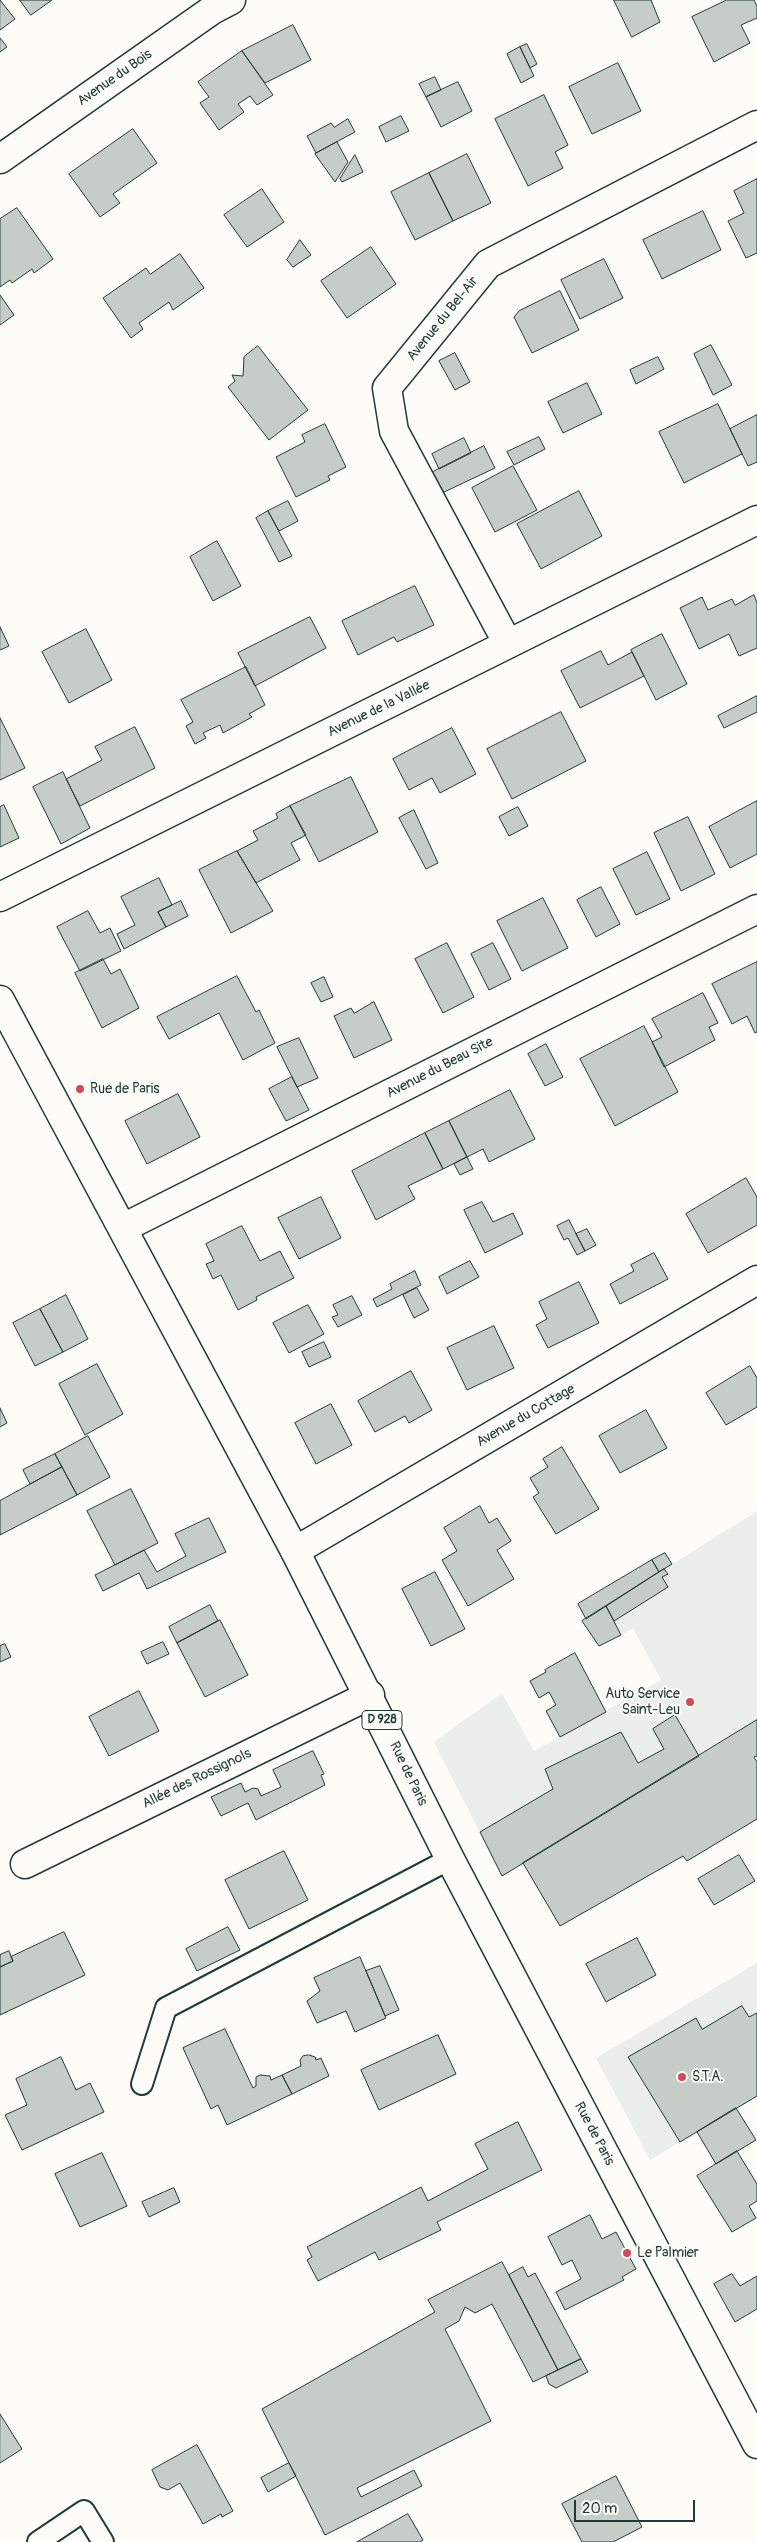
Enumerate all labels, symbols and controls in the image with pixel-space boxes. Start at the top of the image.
street label: Avenue du Bois [74,46,156,110]
street label: Avenue du Bel-Air [404,273,482,365]
street label: Avenue de la Vallée [325,677,433,741]
street label: Avenue du Beau Site [384,1034,496,1102]
place label: Rue de Paris [90,1081,159,1097]
marker: Rue de Paris [74,1083,86,1095]
street label: Avenue du Cottage [474,1381,578,1451]
place label: Auto Service Saint-Leu [605,1686,680,1718]
marker: Auto Service Saint-Leu [684,1696,696,1708]
road number: D 928 [362,1710,402,1730]
street label: Rue de Paris [385,1739,431,1809]
street label: Allée des Rossignols [140,1745,254,1813]
place label: S.T.A. [692,2069,723,2085]
marker: S.T.A. [676,2071,688,2083]
street label: Rue de Paris [570,2099,618,2169]
place label: Le Palmier [637,2245,699,2261]
marker: Le Palmier [621,2247,633,2259]
scale bar [577,2490,698,2522]
text: 20 m [582,2499,617,2518]

